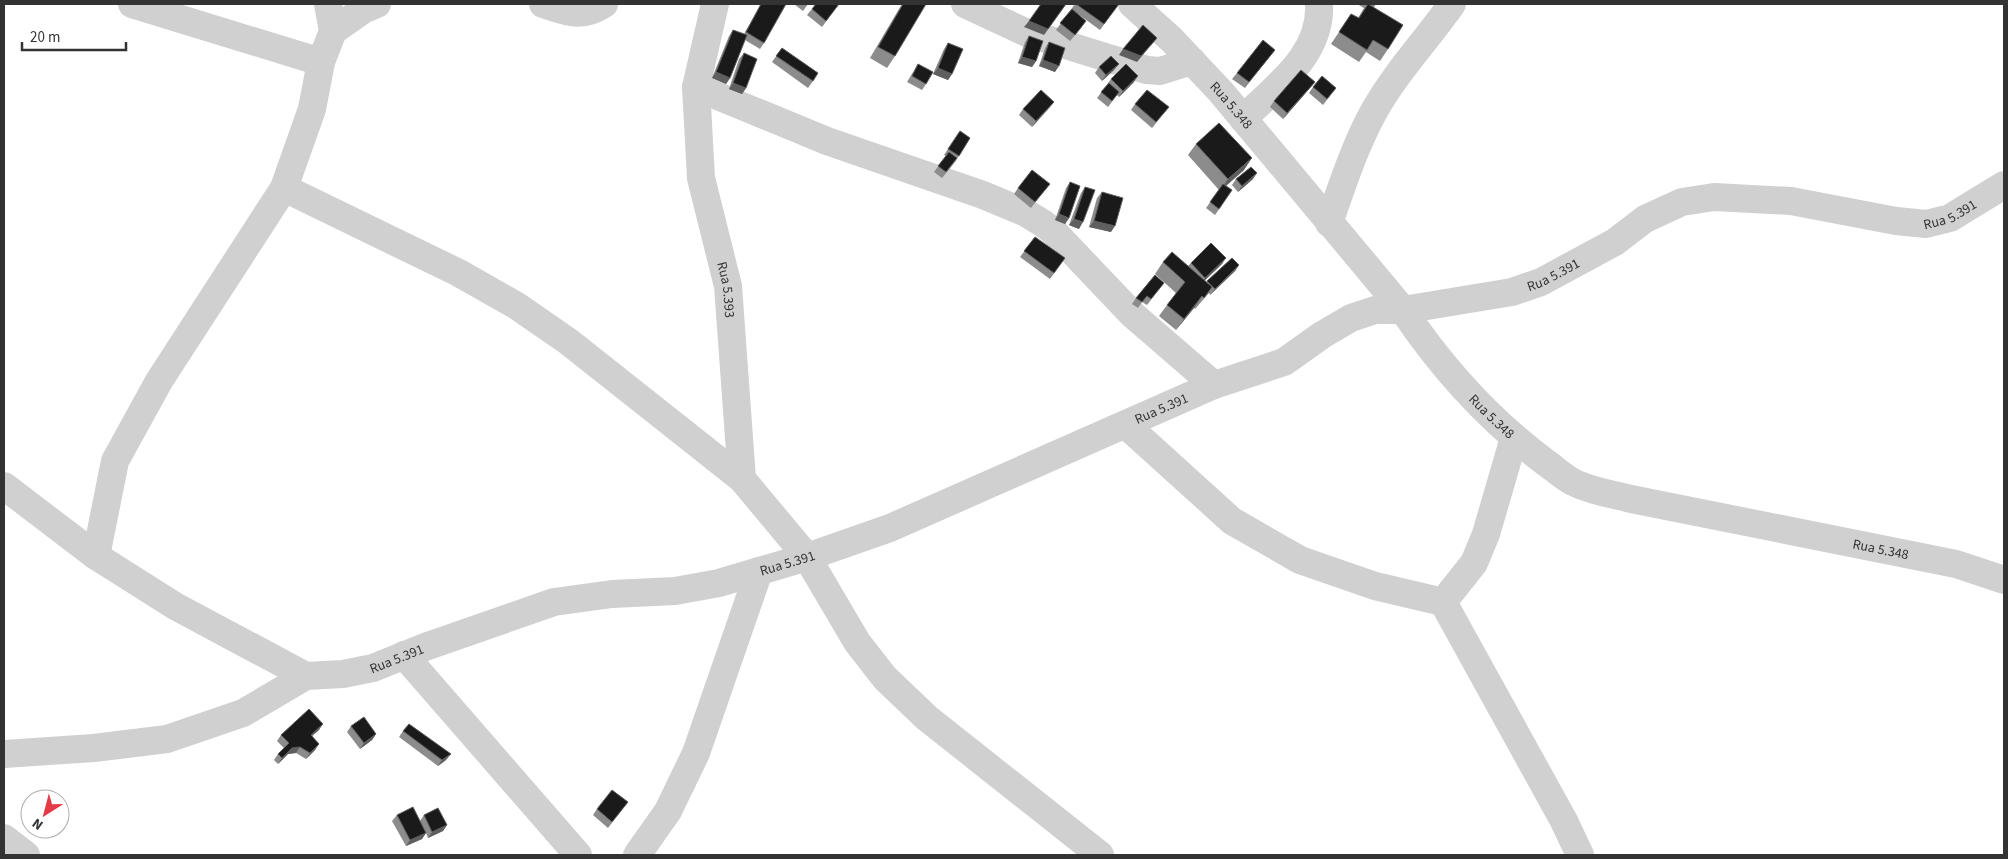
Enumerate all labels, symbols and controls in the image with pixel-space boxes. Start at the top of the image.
scale bar [22,20,126,52]
text: 20 m [30,27,60,48]
street label: Rua 5.348 [1205,77,1257,134]
street label: Rua 5.391 [1921,195,1981,235]
street label: Rua 5.391 [1524,254,1584,297]
street label: Rua 5.393 [711,260,739,319]
street label: Rua 5.391 [1132,389,1192,430]
street label: Rua 5.348 [1464,390,1519,444]
street label: Rua 5.348 [1851,535,1910,565]
street label: Rua 5.391 [757,546,818,581]
street label: Rua 5.391 [367,640,427,679]
north arrow [20,789,70,839]
text: N [28,813,48,835]

